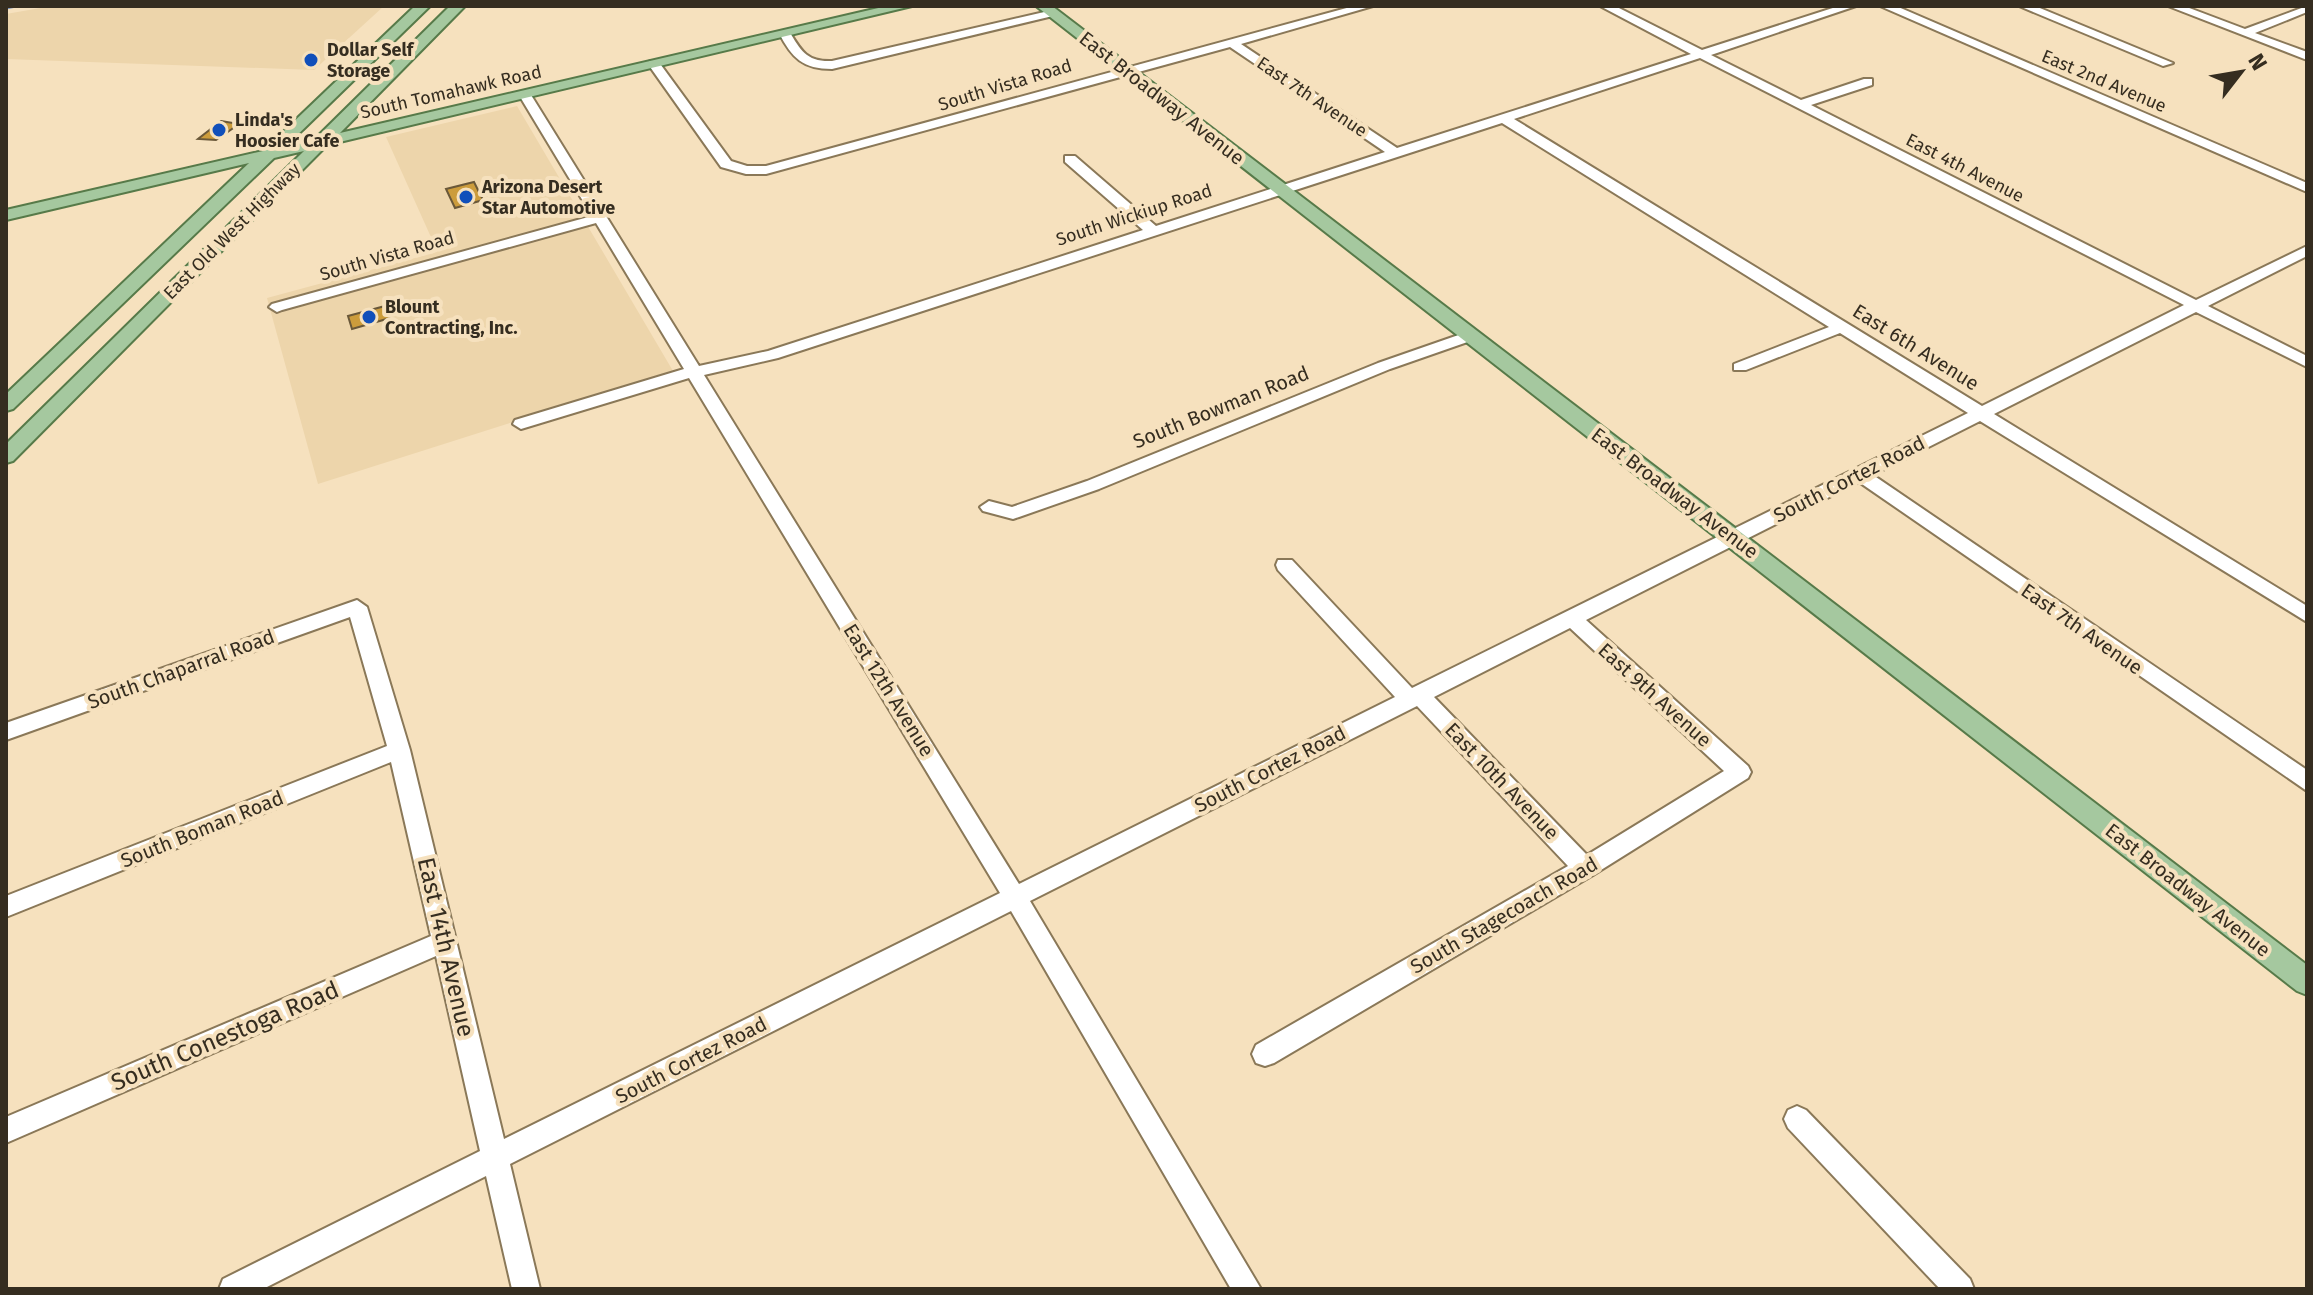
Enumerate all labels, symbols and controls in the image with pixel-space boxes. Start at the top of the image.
street label: East Broadway Avenue [1075,26,1249,170]
north arrow [2201,32,2281,112]
place label: Dollar Self Storage [327,39,415,82]
street label: East 2nd Avenue [2038,45,2170,117]
text: N [2242,49,2273,75]
marker: Dollar Self Storage [302,51,320,69]
street label: East 7th Avenue [1253,52,1371,142]
street label: South Vista Road [936,54,1074,116]
street label: South Tomahawk Road [358,60,544,124]
place label: Linda's Hoosier Cafe [235,109,339,152]
marker: Linda's Hoosier Cafe [210,121,228,139]
street label: East 4th Avenue [1902,129,2028,207]
street label: East Old West Highway [159,158,305,304]
place label: Arizona Desert Star Automotive [481,176,615,219]
street label: South Wickiup Road [1053,179,1215,251]
marker: Arizona Desert Star Automotive [457,188,475,206]
street label: South Vista Road [317,226,457,286]
place label: Blount Contracting, Inc. [385,296,518,339]
street label: East 6th Avenue [1848,299,1984,395]
marker: Blount Contracting, Inc. [360,308,378,326]
street label: South Bowman Road [1129,361,1313,453]
street label: East Broadway Avenue [1587,422,1763,564]
street label: South Cortez Road [1769,431,1929,527]
street label: East 7th Avenue [2017,578,2147,680]
street label: East 12th Avenue [838,619,940,761]
street label: South Chaparral Road [84,624,278,714]
street label: East 9th Avenue [1593,638,1717,752]
street label: East 10th Avenue [1440,717,1564,845]
street label: South Cortez Road [1190,721,1350,817]
street label: South Boman Road [117,785,287,873]
street label: East Broadway Avenue [2101,818,2275,962]
street label: South Stagecoach Road [1406,852,1602,978]
street label: East 14th Avenue [412,854,480,1040]
street label: South Conestoga Road [107,975,343,1097]
street label: South Cortez Road [611,1012,771,1108]

